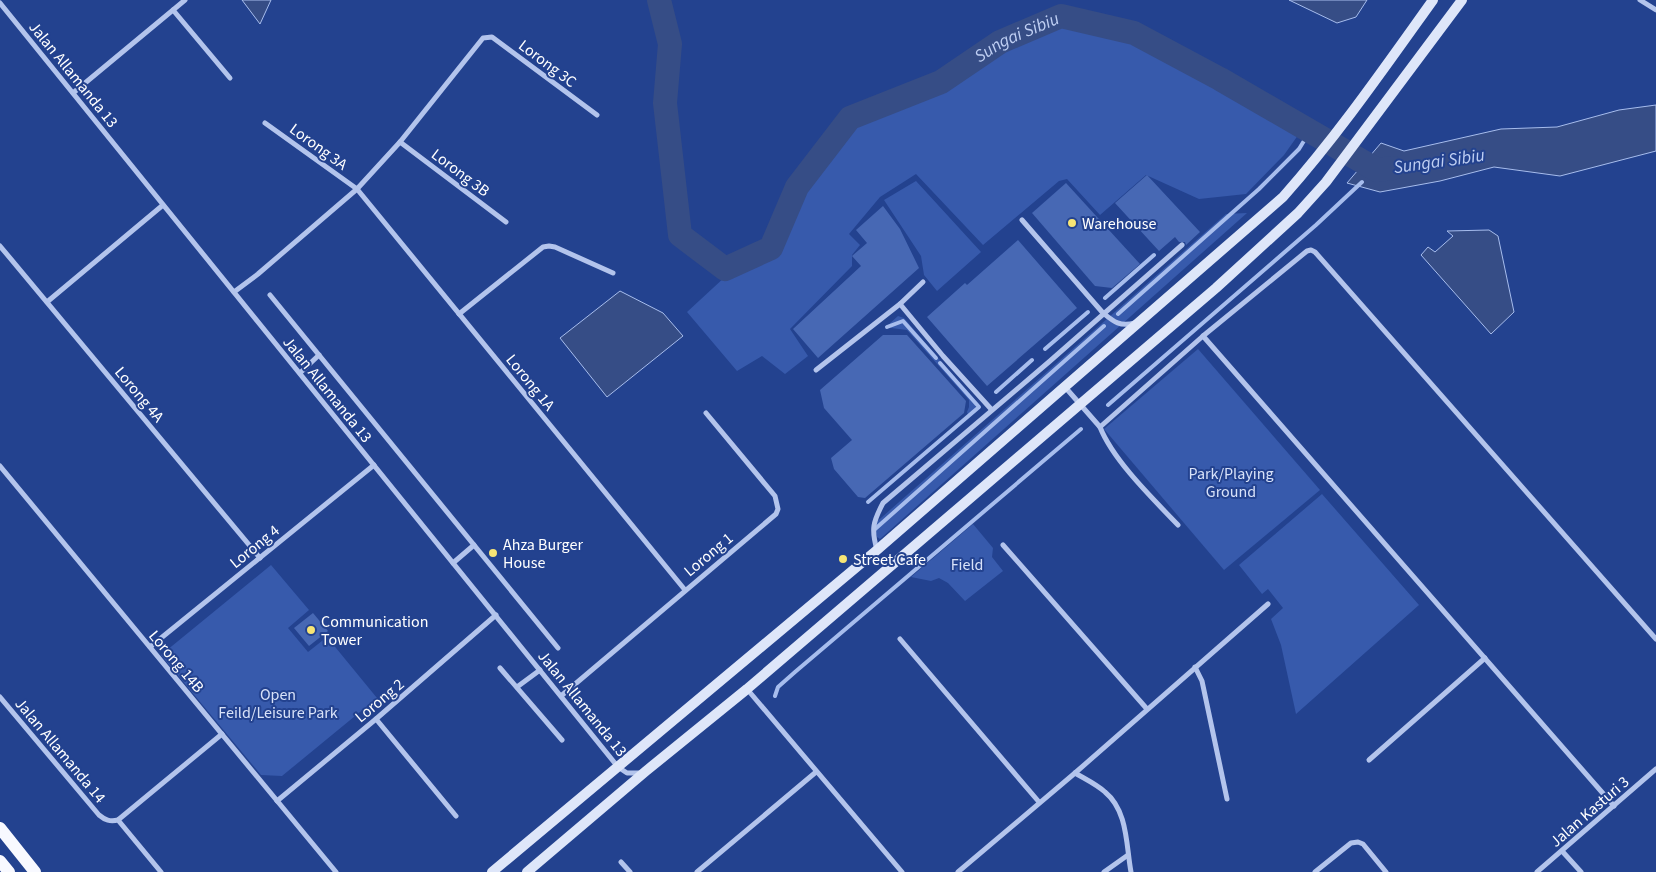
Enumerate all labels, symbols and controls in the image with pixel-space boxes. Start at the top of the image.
water label: Sungai Sibiu [969,6,1063,69]
street label: Jalan Allamanda 13 [23,17,123,132]
street label: Lorong 3C [514,35,581,93]
street label: Lorong 3A [285,118,352,176]
water label: Sungai Sibiu [1392,143,1486,180]
street label: Lorong 3B [427,144,494,202]
place label: Warehouse [1082,213,1156,235]
marker: Warehouse [1066,217,1078,229]
street label: Jalan Allamanda 13 [277,332,377,447]
street label: Lorong 1A [501,350,560,416]
street label: Lorong 4A [109,362,169,428]
park label: Park/Playing Ground [1189,463,1273,503]
street label: Lorong 4 [225,520,284,574]
street label: Lorong 1 [679,528,738,582]
place label: Ahza Burger House [503,534,583,574]
marker: Ahza Burger House [487,547,499,559]
place label: Street Cafe [853,549,926,571]
marker: Street Cafe [837,553,849,565]
park label: Field [951,554,983,576]
place label: Communication Tower [321,611,428,651]
marker: Communication Tower [305,624,317,636]
street label: Lorong 14B [143,626,209,698]
street label: Jalan Allamanda 13 [532,646,632,761]
street label: Lorong 2 [350,674,409,728]
park label: Open Feild/Leisure Park [218,684,338,724]
street label: Jalan Allamanda 14 [10,693,111,808]
street label: Jalan Kasturi 3 [1545,771,1634,852]

